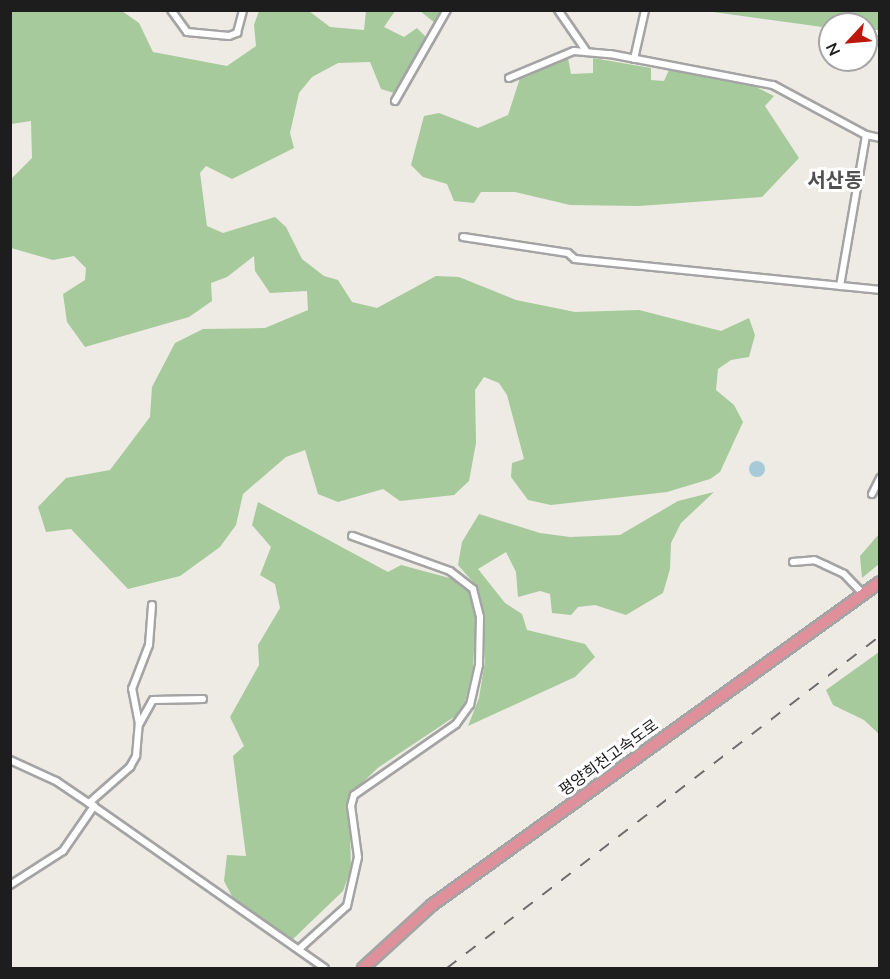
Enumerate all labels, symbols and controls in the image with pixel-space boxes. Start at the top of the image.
north arrow [818,12,878,72]
text: N [821,39,846,59]
district label: 서산동 [807,168,863,192]
street label: 평양희천고속도로 [556,716,662,800]

